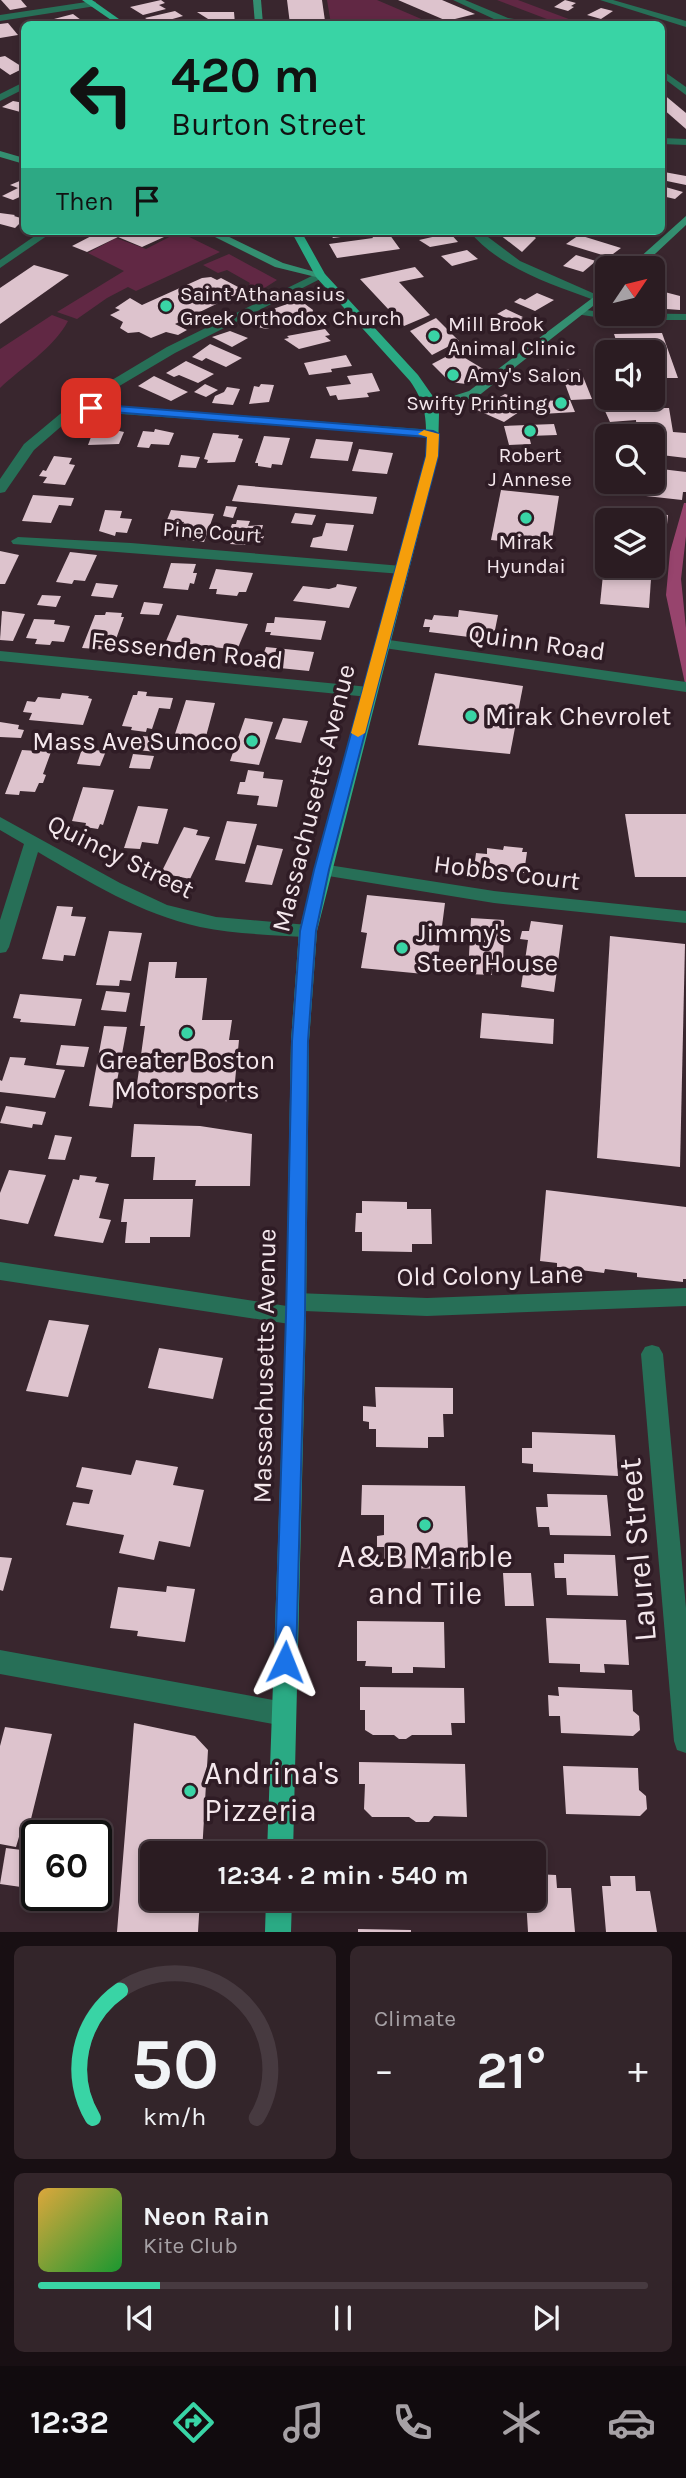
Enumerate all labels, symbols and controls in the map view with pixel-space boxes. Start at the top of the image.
text: 420 m [171,47,320,104]
icon: left [56,49,147,140]
text: Burton Street [171,106,366,143]
icon: arrive [128,182,166,220]
text: Then [56,186,114,217]
north arrow [595,256,665,326]
map controls [595,256,665,578]
place label: Saint Athanasius Greek Orthodox Church [180,282,402,330]
marker: Saint Athanasius Greek Orthodox Church [158,298,174,314]
place label: Mill Brook Animal Clinic [448,312,576,360]
marker: Mill Brook Animal Clinic [426,328,442,344]
button: sound [595,340,665,410]
place label: Amy's Salon [467,363,582,387]
marker: Amy's Salon [445,367,461,383]
pin [61,378,121,438]
icon: arrive [72,389,110,427]
place label: Swifty Printing [406,391,547,415]
marker: Swifty Printing [553,395,569,411]
marker: Robert J Annese [522,423,538,439]
button: search [595,424,665,494]
place label: Robert J Annese [488,443,572,491]
button: layers [595,508,665,578]
marker: Mirak Hyundai [518,510,534,526]
street label: Pine Court [162,517,262,547]
place label: Mirak Hyundai [486,530,566,578]
street label: Quinn Road [467,618,607,667]
street label: Fessenden Road [89,625,285,676]
street label: Massachusetts Avenue [265,661,362,935]
place label: Mirak Chevrolet [485,701,672,732]
marker: Mirak Chevrolet [463,708,479,724]
place label: Mass Ave Sunoco [32,726,238,757]
marker: Mass Ave Sunoco [244,733,260,749]
street label: Quincy Street [42,808,199,905]
street label: Hobbs Court [432,848,582,897]
place label: Jimmy's Steer House [416,918,558,979]
marker: Jimmy's Steer House [394,940,410,956]
marker: Greater Boston Motorsports [179,1025,195,1041]
place label: Greater Boston Motorsports [99,1045,275,1106]
street label: Massachusetts Avenue [247,1228,282,1504]
street label: Old Colony Lane [396,1258,584,1293]
street label: Laurel Street [611,1457,664,1643]
marker: A&B Marble and Tile [417,1517,433,1533]
place label: A&B Marble and Tile [337,1538,513,1612]
position arrow [248,1625,322,1699]
place label: Andrina's Pizzeria [204,1755,340,1829]
marker: Andrina's Pizzeria [182,1783,198,1799]
speed limit sign: 60 [21,1820,112,1911]
text: 12:34 · 2 min · 540 m [217,1860,469,1891]
text: Climate [374,2005,456,2032]
text: 50 [131,2022,219,2107]
text: 21° [476,2040,546,2101]
text: − [374,2048,394,2093]
text: + [628,2048,648,2093]
text: km/h [143,2102,207,2131]
text: Neon Rain [143,2201,270,2232]
text: Kite Club [143,2232,238,2259]
icon: previous [121,2299,159,2337]
icon: pause [324,2299,362,2337]
icon: next [527,2299,565,2337]
icon: directions [169,2398,218,2447]
icon: music [279,2398,328,2447]
icon: phone [388,2398,437,2447]
icon: climate [497,2398,546,2447]
icon: car [607,2398,656,2447]
text: 12:32 [30,2404,109,2441]

